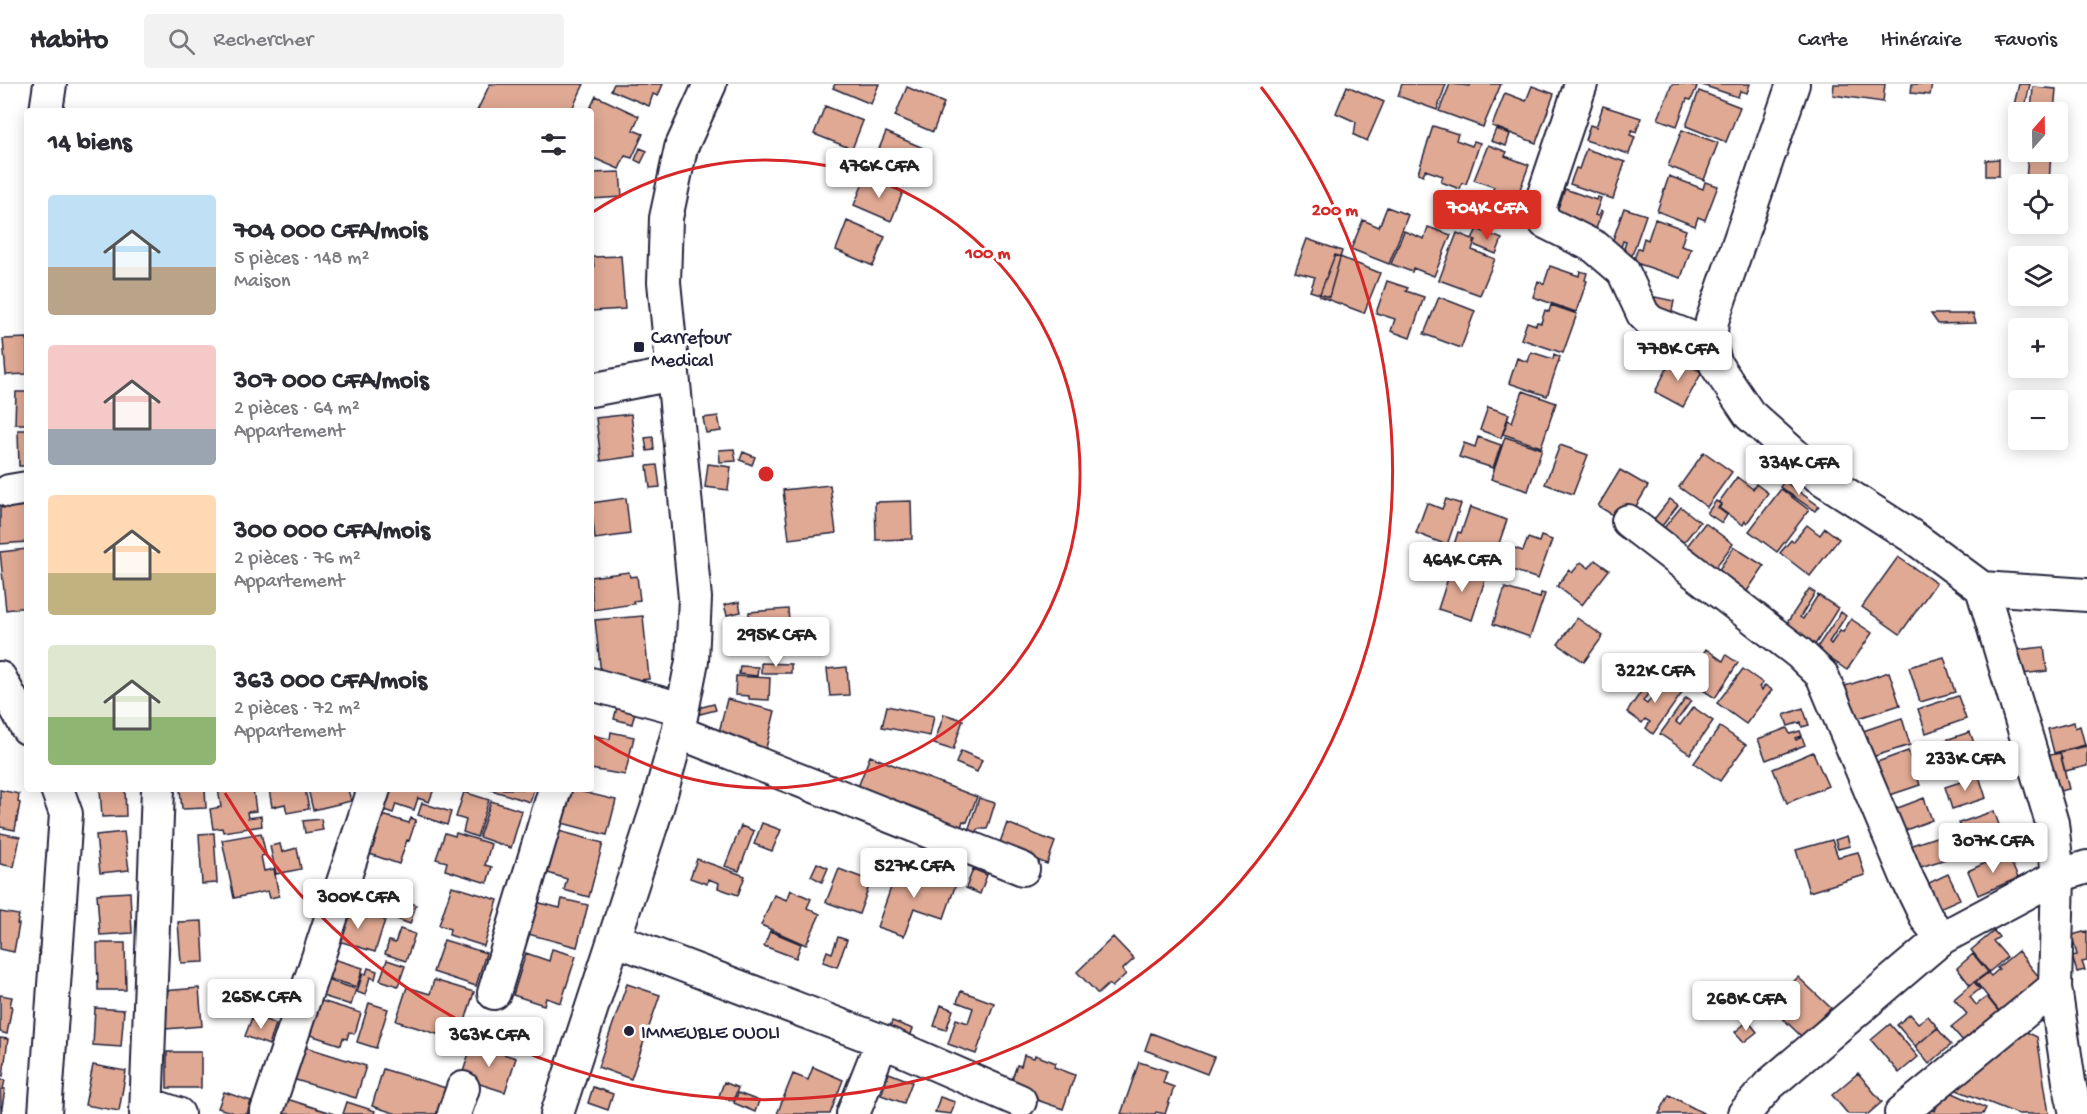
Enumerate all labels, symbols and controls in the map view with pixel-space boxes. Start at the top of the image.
search box [144,14,564,68]
text: Habito [30,25,108,58]
icon: search [165,25,198,58]
text: Rechercher [213,28,313,54]
text: Carte [1798,29,1848,54]
text: Itinéraire [1881,29,1962,54]
text: Favoris [1995,29,2057,54]
north arrow [2008,102,2068,162]
map controls [2008,102,2068,450]
icon: filters [537,128,570,161]
text: 14 biens [48,129,132,160]
pin: 476K CFA [817,148,941,199]
text: 476K CFA [840,156,918,179]
button: locate [2008,174,2068,234]
pin: 704K CFA [1425,190,1549,241]
text: 704K CFA [1447,198,1527,221]
text: 200 m [1312,201,1358,222]
text: 704 000 CFA/mois [234,217,427,248]
icon: home [96,219,168,291]
text: 100 m [965,244,1011,265]
button: layers [2008,246,2068,306]
text: 5 pièces · 148 m² [234,248,369,271]
text: Maison [234,271,291,294]
button: + [2008,318,2068,378]
place label: Carrefour Medical [651,328,732,374]
pin: 778K CFA [1616,331,1740,382]
text: 778K CFA [1638,339,1718,362]
marker: Carrefour Medical [632,340,646,354]
text: 307 000 CFA/mois [234,367,429,398]
icon: home [96,369,168,441]
button: − [2008,390,2068,450]
text: 2 pièces · 64 m² [234,398,360,421]
text: Appartement [234,421,344,444]
pin: 334K CFA [1737,445,1861,496]
text: 334K CFA [1760,453,1838,476]
centre of rings [756,464,776,484]
text: 300 000 CFA/mois [234,517,430,548]
icon: home [96,519,168,591]
pin: 464K CFA [1400,542,1524,593]
text: 2 pièces · 76 m² [234,548,361,571]
text: 464K CFA [1423,550,1501,573]
text: Appartement [234,571,344,594]
pin: 295K CFA [714,617,838,668]
text: 295K CFA [737,625,815,648]
pin: 322K CFA [1593,653,1717,704]
text: 322K CFA [1616,661,1694,684]
text: 363 000 CFA/mois [234,667,427,698]
icon: home [96,669,168,741]
text: 2 pièces · 72 m² [234,698,360,721]
text: Appartement [234,721,344,744]
pin: 233K CFA [1903,741,2027,792]
text: 233K CFA [1925,749,2005,772]
pin: 307K CFA [1931,823,2055,874]
text: 307K CFA [1953,831,2033,854]
pin: 527K CFA [852,848,976,899]
text: 527K CFA [874,856,954,879]
pin: 300K CFA [296,879,420,930]
text: 300K CFA [317,887,399,910]
pin: 265K CFA [199,979,323,1030]
pin: 268K CFA [1684,981,1808,1032]
text: 265K CFA [221,987,301,1010]
text: 268K CFA [1706,989,1786,1012]
pin: 363K CFA [427,1017,551,1068]
place label: IMMEUBLE OUOLI [641,1023,780,1046]
marker: IMMEUBLE OUOLI [622,1024,636,1038]
text: 363K CFA [449,1025,529,1048]

